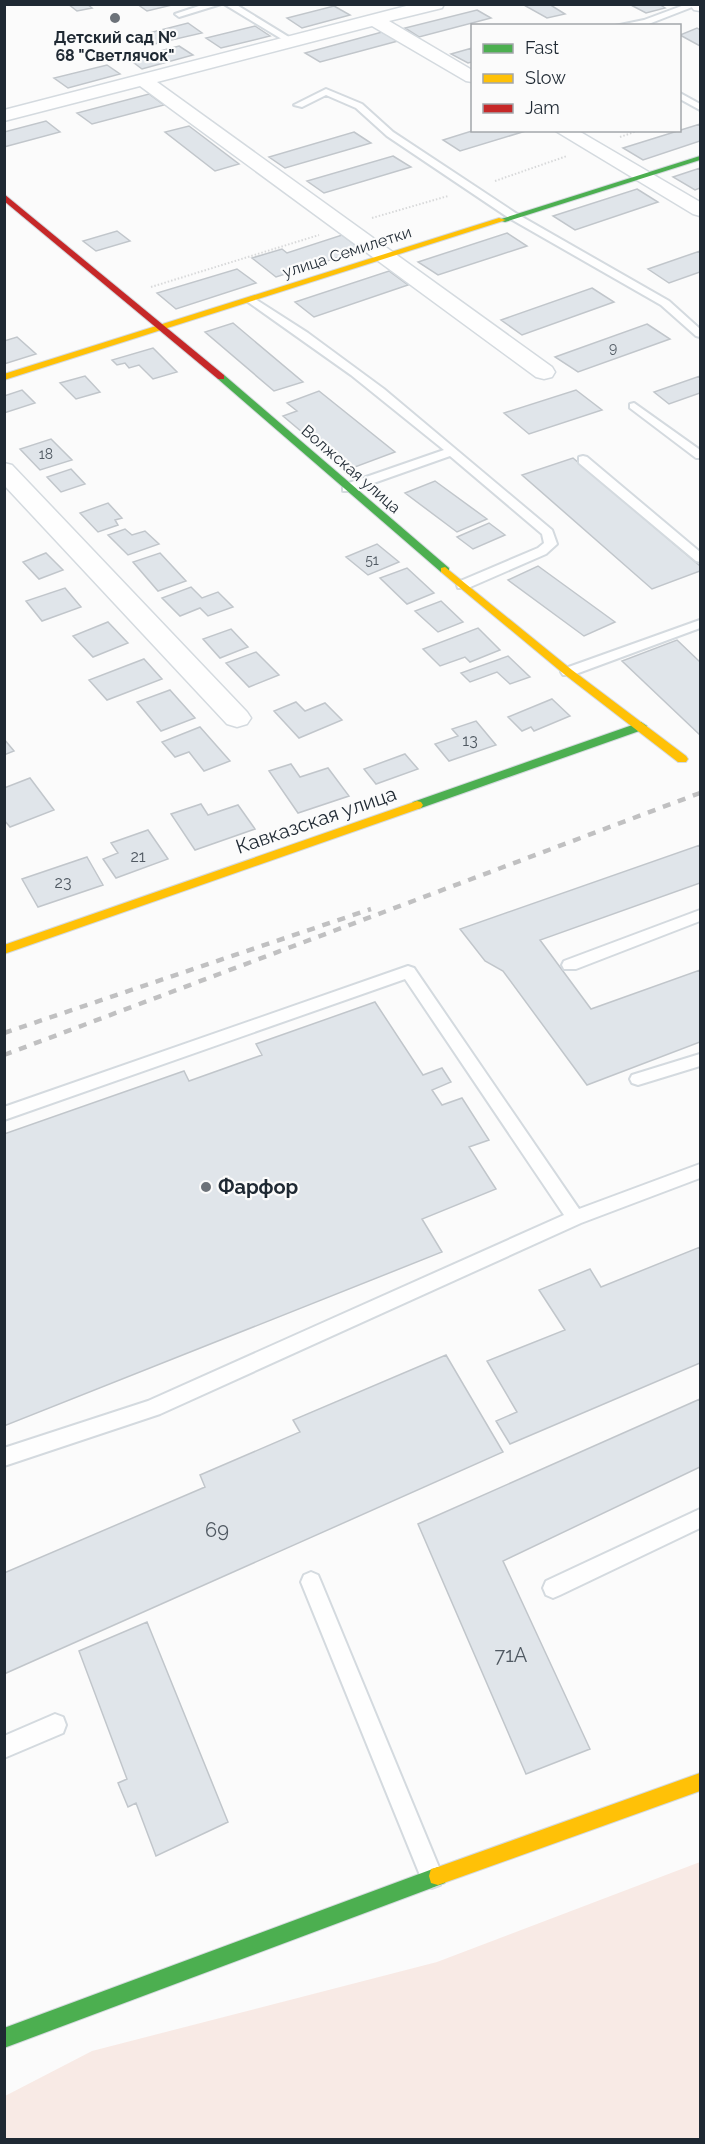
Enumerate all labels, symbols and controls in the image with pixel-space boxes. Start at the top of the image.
marker: Детский сад № 68 "Светлячок" [108,11,122,25]
legend [471,24,681,132]
place label: Детский сад № 68 "Светлячок" [54,28,177,65]
text: Fast [525,37,559,58]
text: Slow [525,67,566,88]
text: Jam [525,97,560,118]
street label: улица Семилетки [280,222,414,282]
house number: 9 [609,340,617,356]
street label: Волжская улица [298,421,404,517]
house number: 18 [39,446,53,462]
house number: 51 [365,552,379,568]
house number: 13 [462,731,478,750]
street label: Кавказская улица [232,781,400,859]
house number: 21 [130,847,146,866]
house number: 23 [55,873,71,892]
place label: Фарфор [218,1175,299,1199]
marker: Фарфор [199,1180,213,1194]
house number: 69 [205,1518,229,1542]
house number: 71А [495,1643,528,1667]

